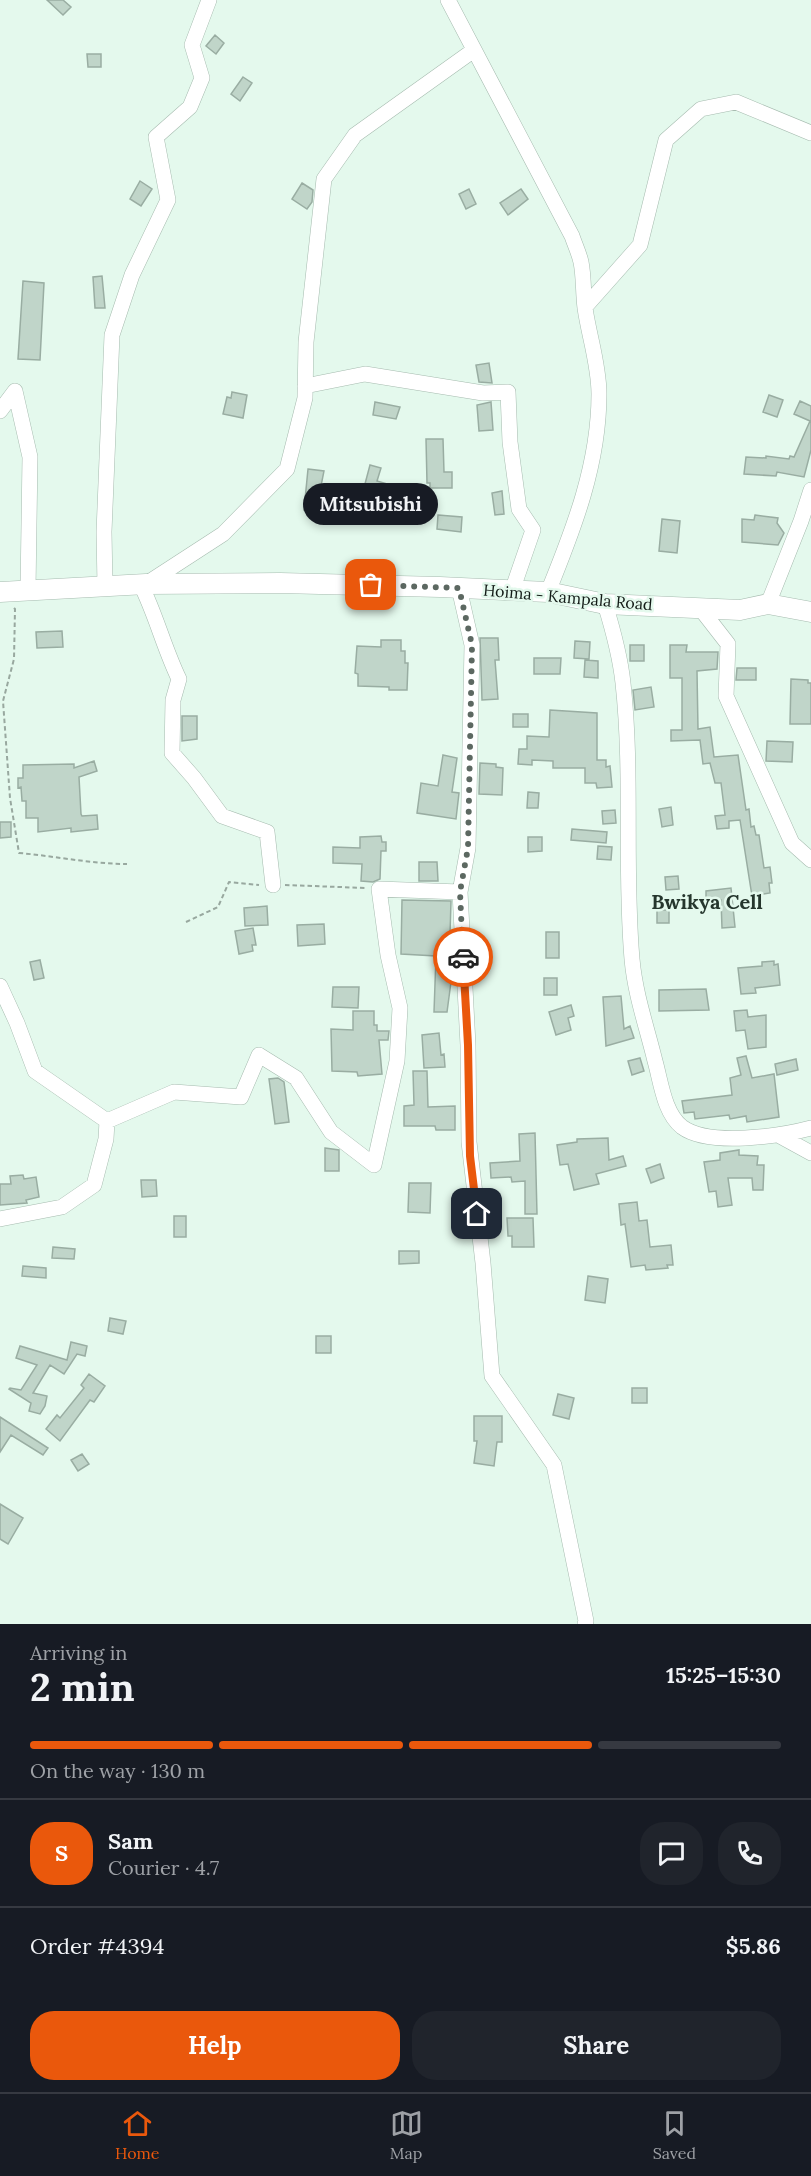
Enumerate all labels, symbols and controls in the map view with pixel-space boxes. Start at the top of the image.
callout: Mitsubishi [304,483,439,525]
text: Mitsubishi [319,491,422,516]
pin [345,559,396,610]
icon: bag [354,568,387,601]
street label: Hoima - Kampala Road [482,580,654,614]
district label: Bwikya Cell [651,889,763,914]
courier [433,927,493,987]
icon: car [447,941,480,974]
pin [451,1188,502,1239]
icon: home [460,1197,493,1230]
text: Arriving in [30,1640,127,1665]
text: 15:25–15:30 [666,1661,781,1689]
text: 2 min [30,1662,135,1712]
text: On the way · 130 m [30,1758,205,1783]
button: chat [640,1822,703,1885]
button: phone [718,1822,781,1885]
text: Sam [108,1827,153,1855]
text: S [55,1839,68,1867]
text: Courier · 4.7 [108,1855,219,1880]
text: Order #4394 [30,1932,164,1960]
text: $5.86 [726,1932,781,1960]
button: Help [30,2011,400,2080]
button: Share [412,2011,781,2080]
tab: Home [115,2107,160,2163]
tab: Map [390,2107,423,2163]
tab: Saved [653,2107,696,2163]

